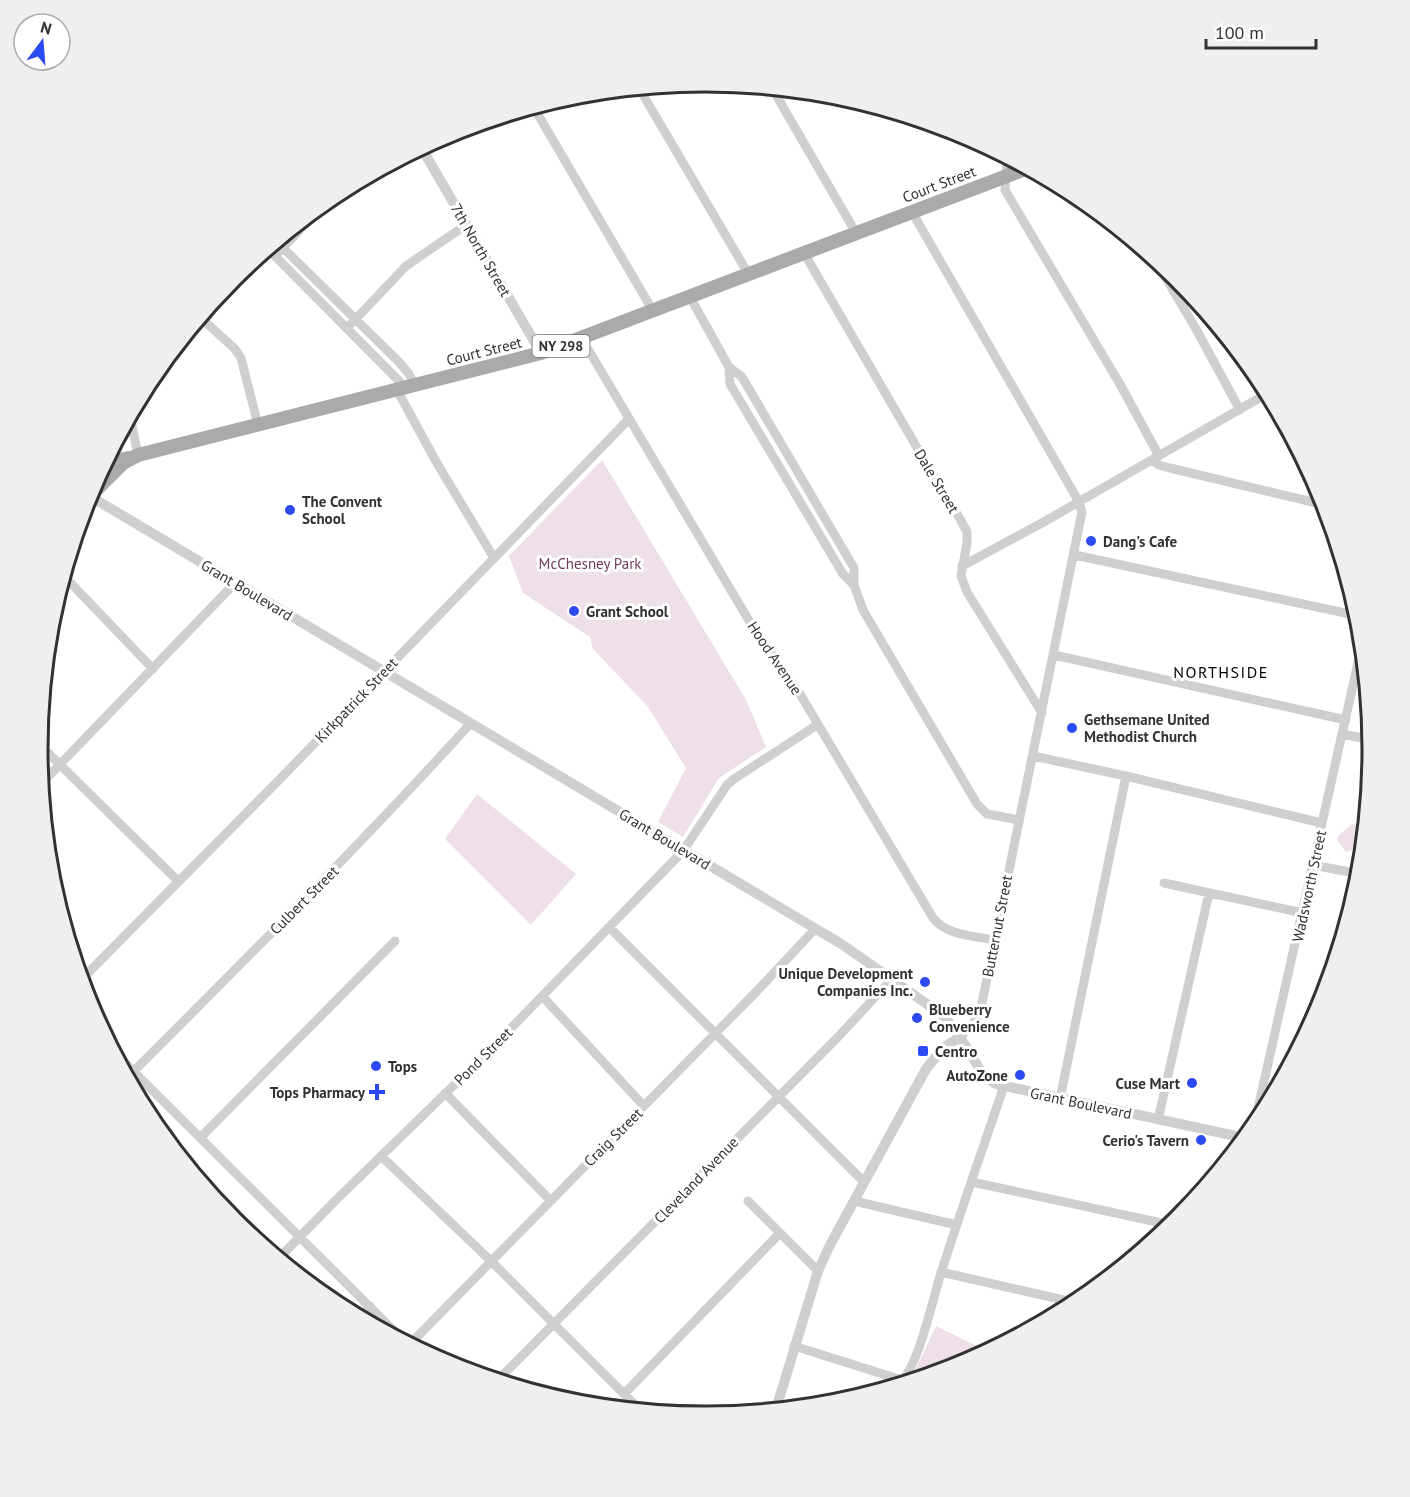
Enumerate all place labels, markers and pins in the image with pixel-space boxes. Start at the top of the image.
place label: The Convent School [302,492,383,528]
marker: The Convent School [283,503,297,517]
place label: Dang's Cafe [1103,532,1177,551]
marker: Dang's Cafe [1084,534,1098,548]
place label: Grant School [586,602,669,621]
marker: Grant School [567,604,581,618]
place label: Gethsemane United Methodist Church [1084,710,1210,746]
marker: Gethsemane United Methodist Church [1065,721,1079,735]
place label: Unique Development Companies Inc. [778,964,914,1000]
marker: Unique Development Companies Inc. [918,975,932,989]
place label: Blueberry Convenience [929,1000,1010,1036]
marker: Blueberry Convenience [910,1011,924,1025]
place label: Centro [935,1042,977,1061]
marker: Centro [916,1044,930,1058]
place label: Tops [388,1057,417,1076]
marker: Tops [369,1059,383,1073]
place label: AutoZone [946,1066,1008,1085]
marker: AutoZone [1013,1068,1027,1082]
place label: Cuse Mart [1116,1074,1181,1093]
marker: Cuse Mart [1185,1076,1199,1090]
place label: Tops Pharmacy [270,1083,366,1102]
marker: Tops Pharmacy [370,1085,384,1099]
place label: Cerio's Tavern [1102,1131,1189,1150]
marker: Cerio's Tavern [1194,1133,1208,1147]

